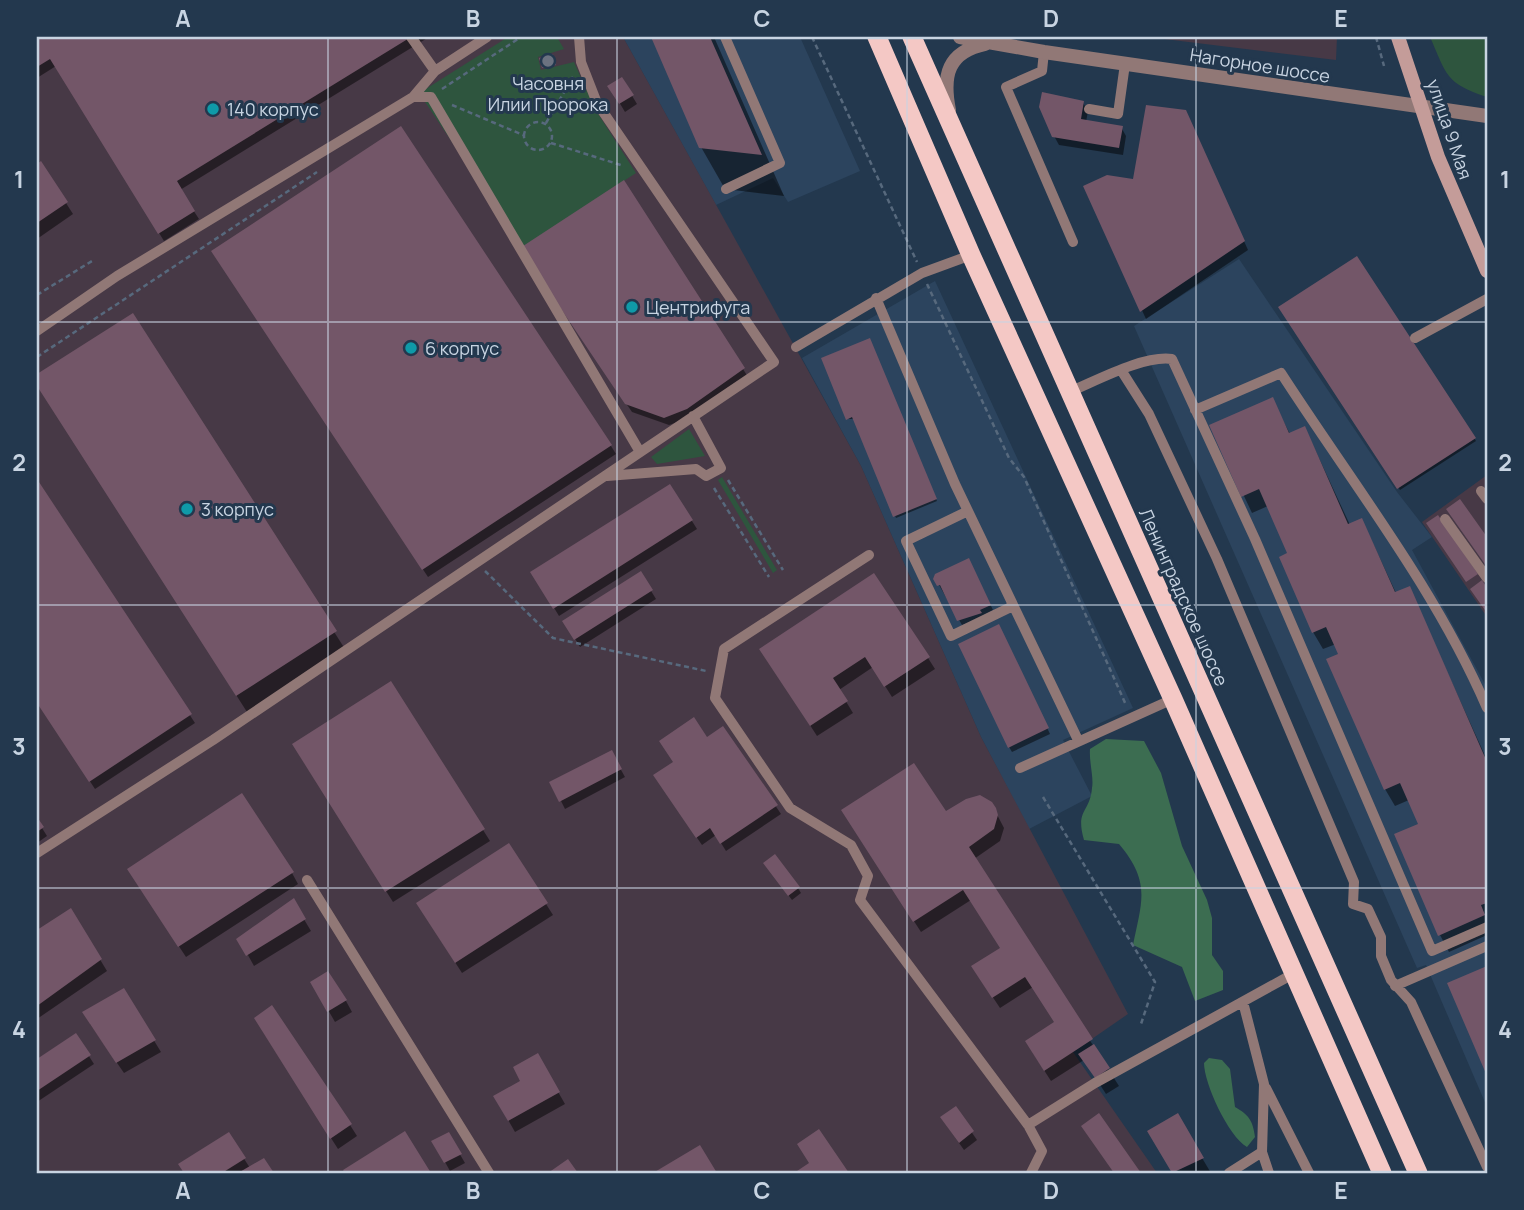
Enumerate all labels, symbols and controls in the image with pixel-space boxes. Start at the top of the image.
text: A [175,2,191,34]
text: B [466,2,480,34]
text: C [754,2,771,34]
text: D [1043,2,1059,34]
text: E [1334,2,1348,34]
street label: Нагорное шоссе [1188,42,1332,88]
marker: Часовня Илии Пророка [540,53,556,69]
place label: Часовня Илии Пророка [488,71,608,116]
street label: улица 9 Мая [1422,76,1478,182]
place label: 140 корпус [227,97,319,121]
marker: 140 корпус [205,101,221,117]
text: 1 [14,163,24,195]
text: 1 [1500,163,1510,195]
place label: Центрифуга [646,295,750,319]
marker: Центрифуга [624,299,640,315]
place label: 6 корпус [425,336,499,360]
marker: 6 корпус [403,340,419,356]
text: 2 [12,446,26,478]
text: 2 [1498,446,1512,478]
place label: 3 корпус [201,497,274,521]
marker: 3 корпус [179,501,195,517]
street label: Ленинградское шоссе [1134,504,1234,690]
text: 3 [12,730,26,762]
text: 3 [1498,730,1512,762]
text: 4 [12,1013,26,1045]
text: 4 [1498,1013,1512,1045]
text: A [175,1174,191,1206]
text: B [466,1174,480,1206]
text: C [754,1174,771,1206]
text: D [1043,1174,1059,1206]
text: E [1334,1174,1348,1206]

